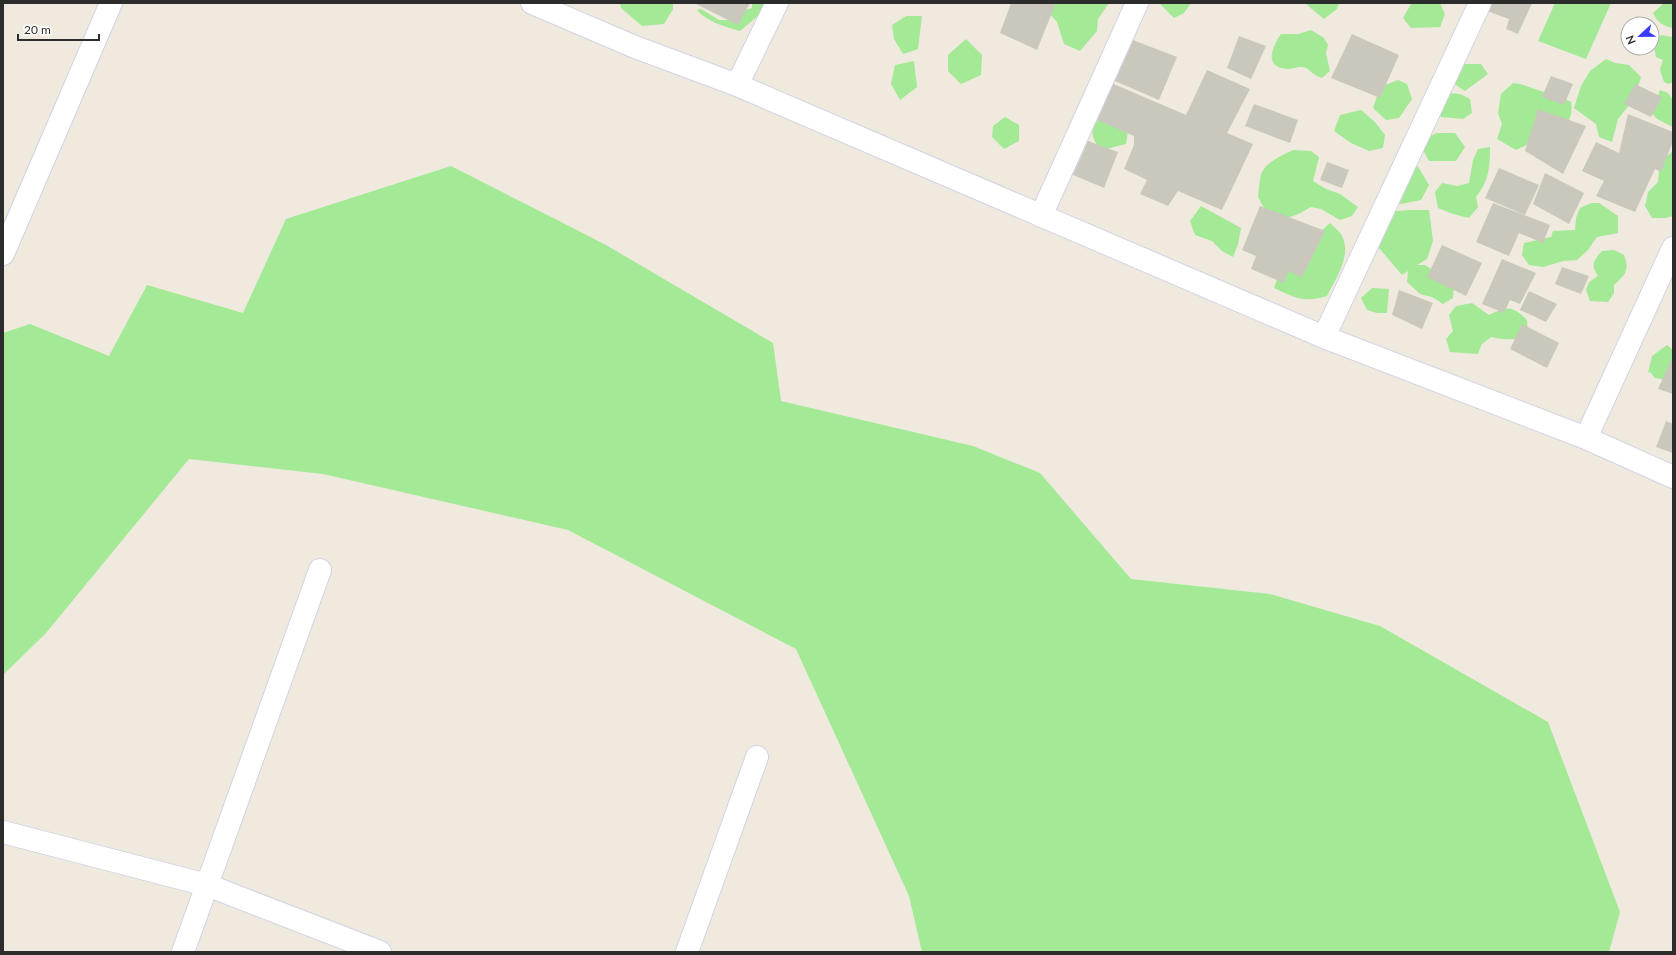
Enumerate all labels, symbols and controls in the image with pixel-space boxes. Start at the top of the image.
scale bar [18,16,99,42]
north arrow [1620,16,1660,56]
text: 20 m [24,22,51,37]
text: N [1623,34,1638,46]

